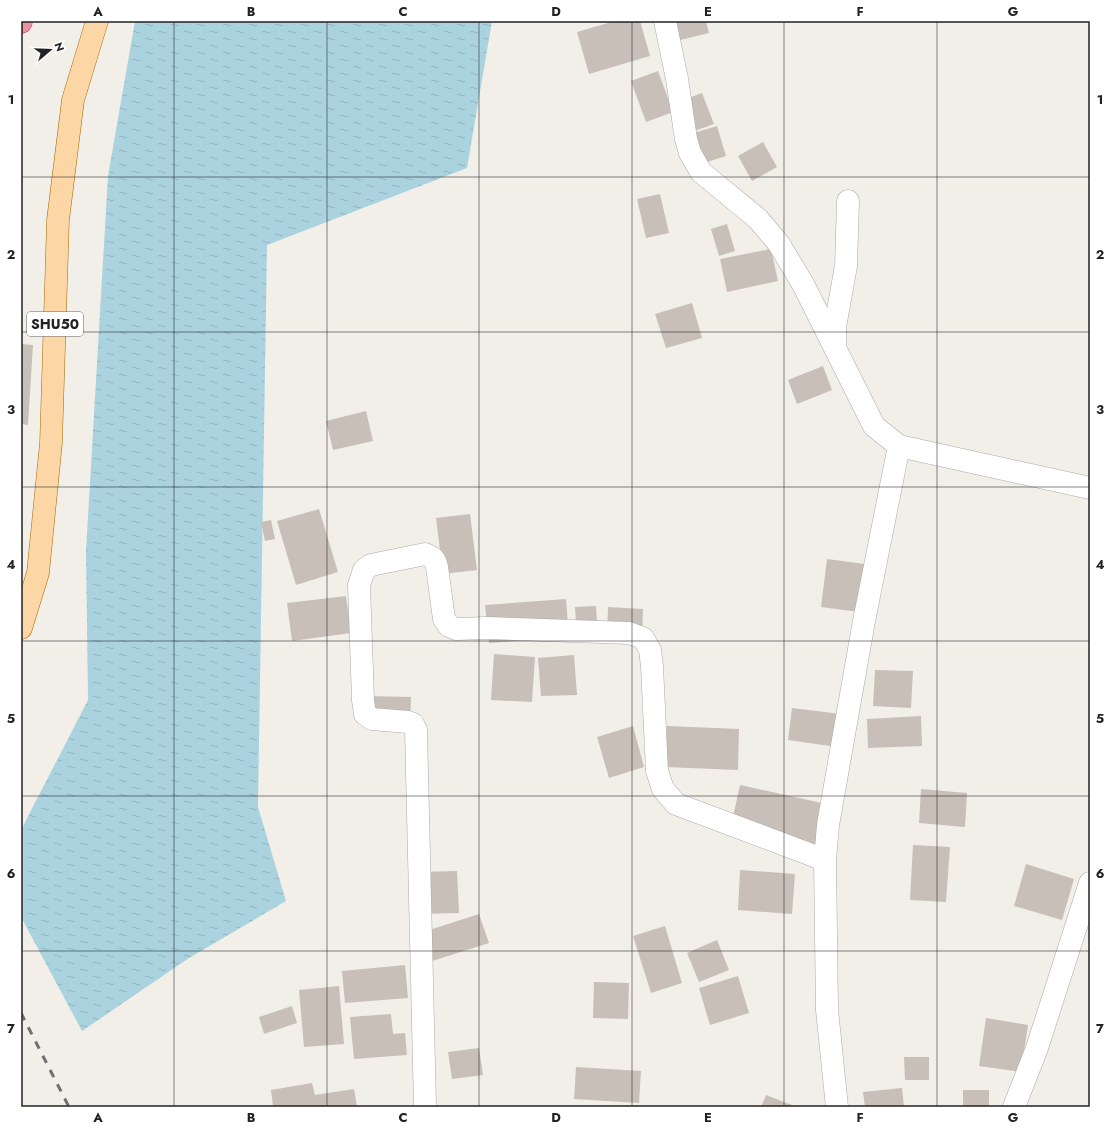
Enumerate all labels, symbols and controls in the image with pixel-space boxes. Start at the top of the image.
text: A [92,2,103,21]
text: B [247,2,256,21]
text: C [398,2,408,21]
text: D [551,2,561,21]
text: E [704,2,712,21]
text: F [856,2,864,21]
text: G [1008,2,1019,21]
north arrow [30,30,70,70]
text: N [50,40,68,53]
text: 1 [8,90,14,109]
text: 1 [1097,90,1103,109]
text: 2 [7,245,15,264]
text: 2 [1096,245,1104,264]
road number: SHU50 [27,312,83,336]
text: 3 [7,400,15,419]
text: 3 [1096,400,1104,419]
text: 4 [6,555,16,574]
text: 4 [1095,555,1105,574]
text: 5 [7,709,15,728]
text: 5 [1096,709,1104,728]
text: 6 [7,864,16,883]
text: 6 [1096,864,1105,883]
text: 7 [7,1019,15,1038]
text: 7 [1096,1019,1104,1038]
text: A [92,1108,103,1127]
text: B [247,1108,256,1127]
text: C [398,1108,408,1127]
text: D [551,1108,561,1127]
text: E [704,1108,712,1127]
text: F [856,1108,864,1127]
text: G [1008,1108,1019,1127]

